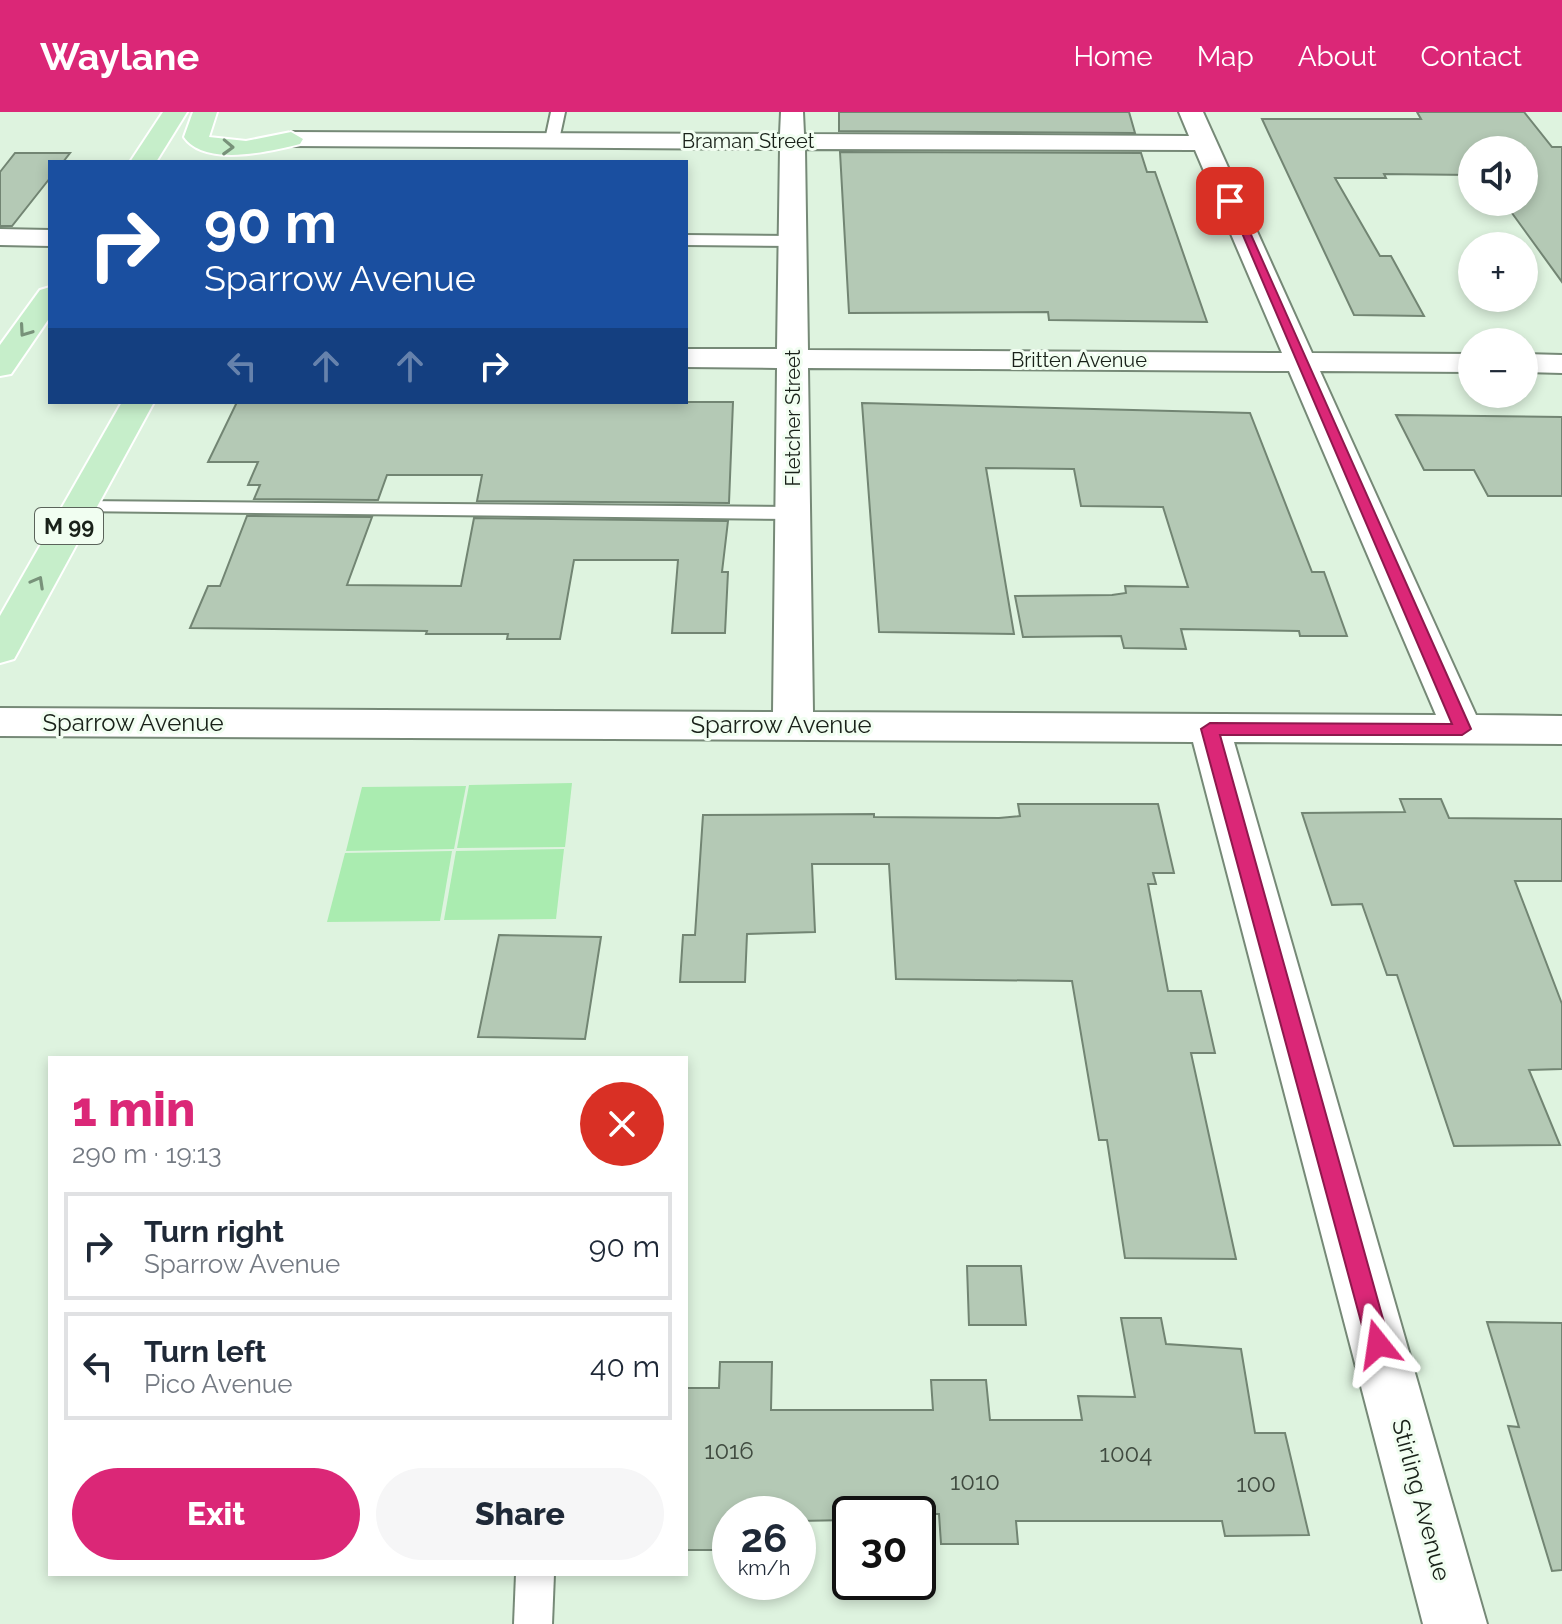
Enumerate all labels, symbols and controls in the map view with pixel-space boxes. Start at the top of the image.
text: Waylane [40,34,199,79]
text: Home [1073,40,1153,73]
text: Map [1197,40,1254,73]
text: About [1298,40,1377,73]
text: Contact [1421,40,1522,73]
street label: Braman Street [682,129,815,153]
map controls [1458,136,1538,408]
button: sound [1458,136,1538,216]
one-way arrow [222,139,235,156]
pin [1196,167,1264,235]
icon: arrive [1208,179,1252,223]
text: 90 m [204,190,337,256]
icon: right [72,192,176,296]
button: + [1458,232,1538,312]
text: Sparrow Avenue [204,257,476,299]
one-way arrow [20,323,35,337]
button: − [1458,328,1538,408]
icon: left [220,344,264,388]
icon: ahead [304,344,348,388]
icon: ahead [388,344,432,388]
icon: right [472,344,516,388]
street label: Britten Avenue [1011,348,1147,372]
street label: Fletcher Street [781,349,805,486]
road number: M 99 [35,508,103,544]
one-way arrow [28,576,44,591]
street label: Sparrow Avenue [42,708,224,737]
street label: Sparrow Avenue [690,710,872,739]
text: 1 min [72,1081,195,1137]
button: close [580,1082,664,1166]
text: 290 m · 19:13 [72,1139,222,1169]
text: Turn right [144,1214,284,1249]
icon: right [76,1224,120,1268]
text: 90 m [589,1229,660,1264]
text: Sparrow Avenue [144,1249,340,1279]
position arrow [1336,1302,1420,1386]
text: Turn left [144,1334,266,1369]
icon: left [76,1344,120,1388]
text: 40 m [590,1349,660,1384]
text: Pico Avenue [144,1369,293,1399]
street label: Stirling Avenue [1386,1416,1457,1584]
house number: 1016 [704,1436,754,1465]
house number: 1004 [1100,1439,1152,1468]
house number: 1010 [950,1467,1000,1496]
button: Exit [72,1468,360,1560]
button: Share [376,1468,664,1560]
house number: 100 [1236,1469,1276,1498]
speed limit sign: 30 [832,1496,936,1600]
text: 26 [741,1514,787,1561]
text: km/h [738,1556,790,1580]

